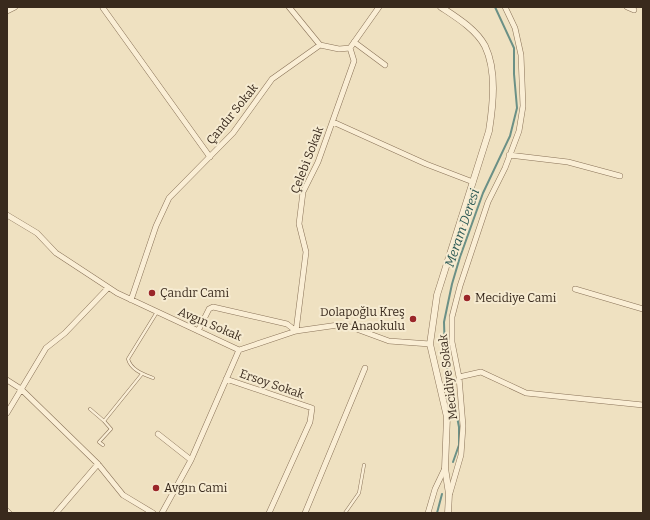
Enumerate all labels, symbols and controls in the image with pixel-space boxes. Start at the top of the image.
street label: Çandır Sokak [203,81,261,147]
street label: Çelebi Sokak [288,124,326,196]
water label: Meram Deresi [442,187,482,269]
place label: Çandır Cami [160,286,230,300]
marker: Çandır Cami [147,288,157,298]
place label: Mecidiye Cami [475,291,557,305]
marker: Mecidiye Cami [462,293,472,303]
street label: Avgın Sokak [176,304,244,344]
place label: Dolapoğlu Kreş ve Anaokulu [320,305,406,333]
marker: Dolapoğlu Kreş ve Anaokulu [408,314,418,324]
street label: Mecidiye Sokak [436,333,460,421]
street label: Ersoy Sokak [238,366,306,402]
place label: Avgın Cami [164,481,228,495]
marker: Avgın Cami [151,483,161,493]

